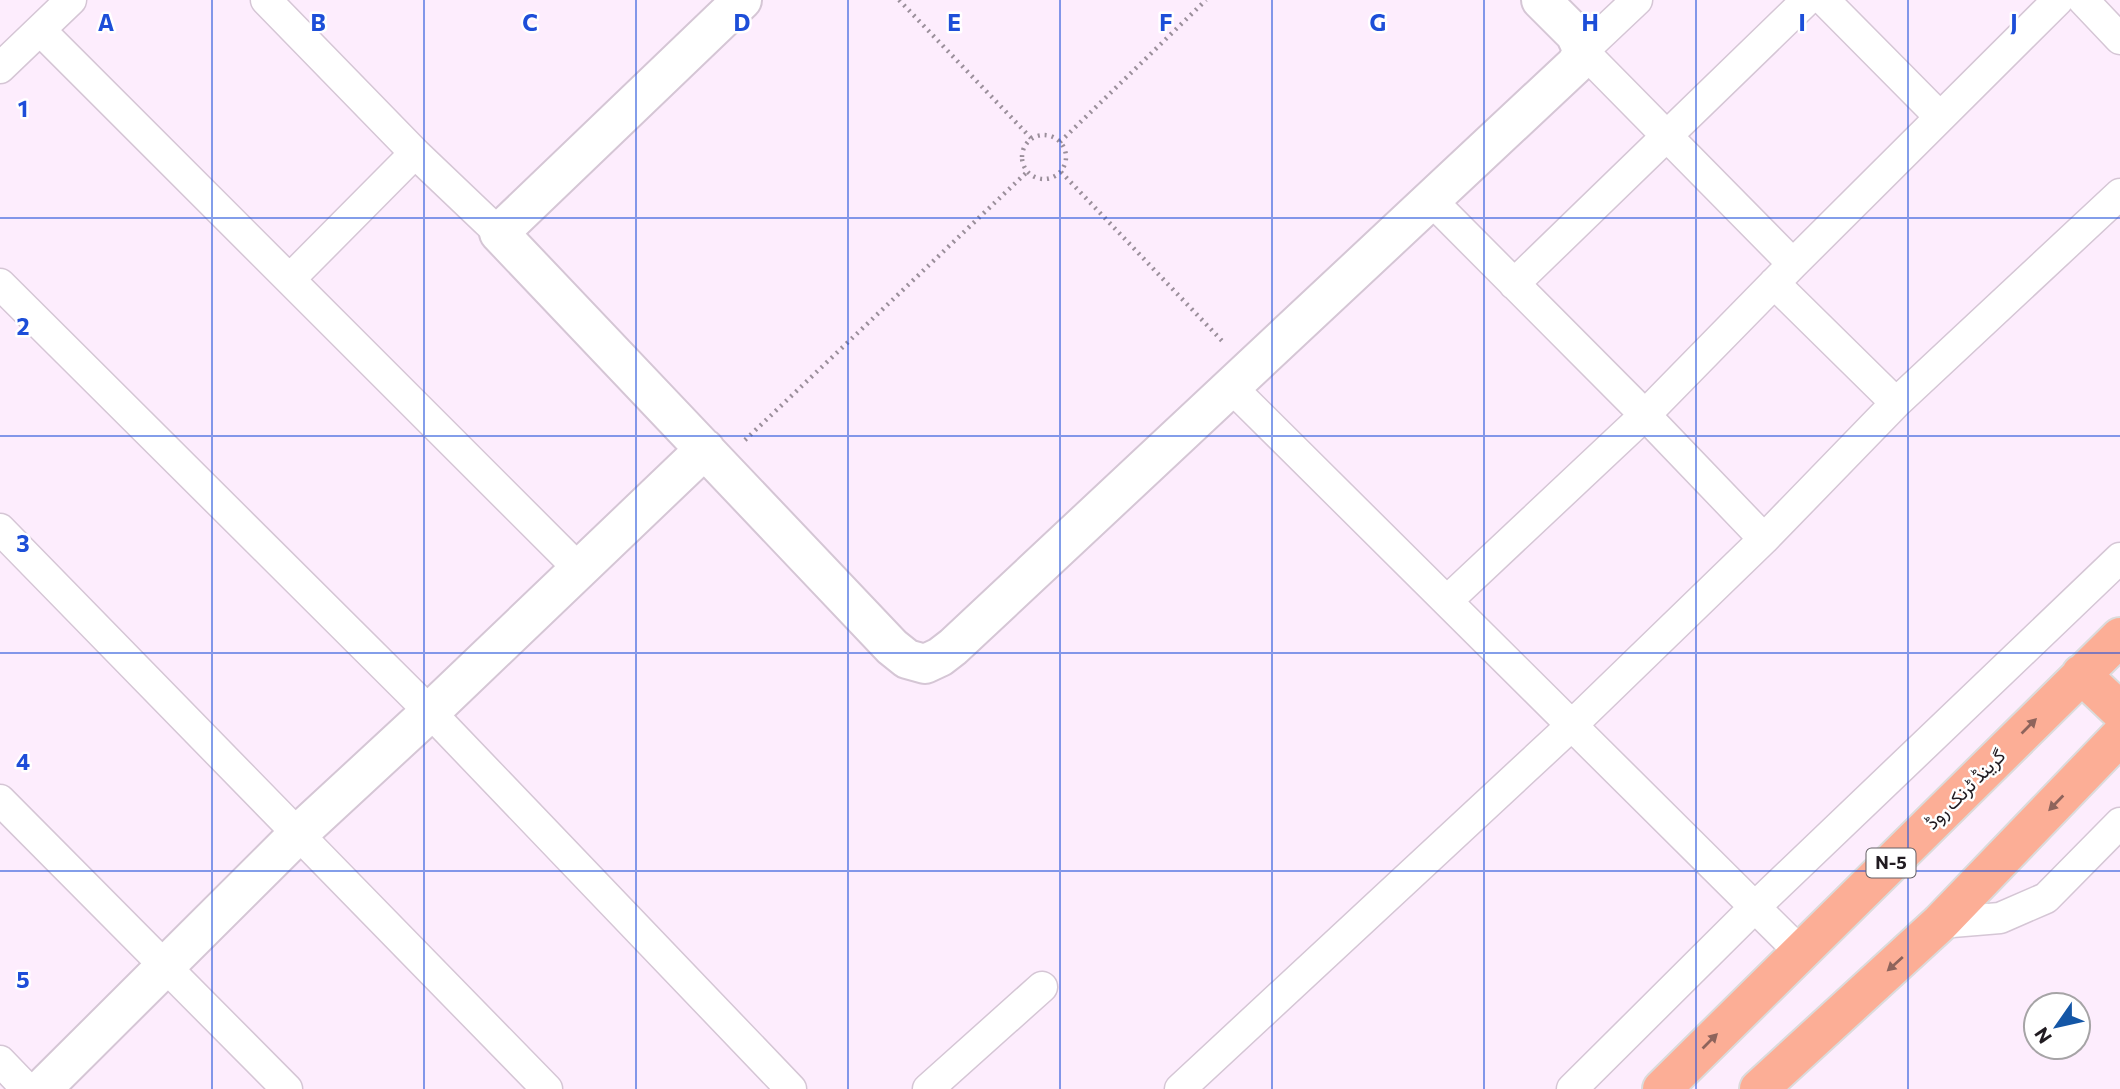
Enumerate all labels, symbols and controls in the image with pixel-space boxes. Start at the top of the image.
text: A [98,8,115,36]
text: B [310,8,326,36]
text: C [522,8,538,36]
text: D [734,8,751,36]
text: E [947,8,961,36]
text: F [1159,8,1173,36]
text: G [1370,8,1386,36]
text: H [1581,8,1599,36]
text: I [1798,8,1806,36]
text: J [2010,8,2018,36]
text: 1 [18,94,28,122]
text: 2 [16,312,30,340]
text: 3 [16,529,30,557]
one-way arrow [2020,717,2037,734]
street label: گرینڈ ٹرنک روڈ [1920,744,2010,834]
text: 4 [16,747,30,775]
one-way arrow [2048,794,2064,811]
road number: N-5 [1867,848,1916,878]
one-way arrow [1887,956,1904,972]
text: 5 [16,965,30,993]
north arrow [2022,991,2092,1061]
text: N [2029,1023,2056,1048]
one-way arrow [1702,1033,1718,1050]

